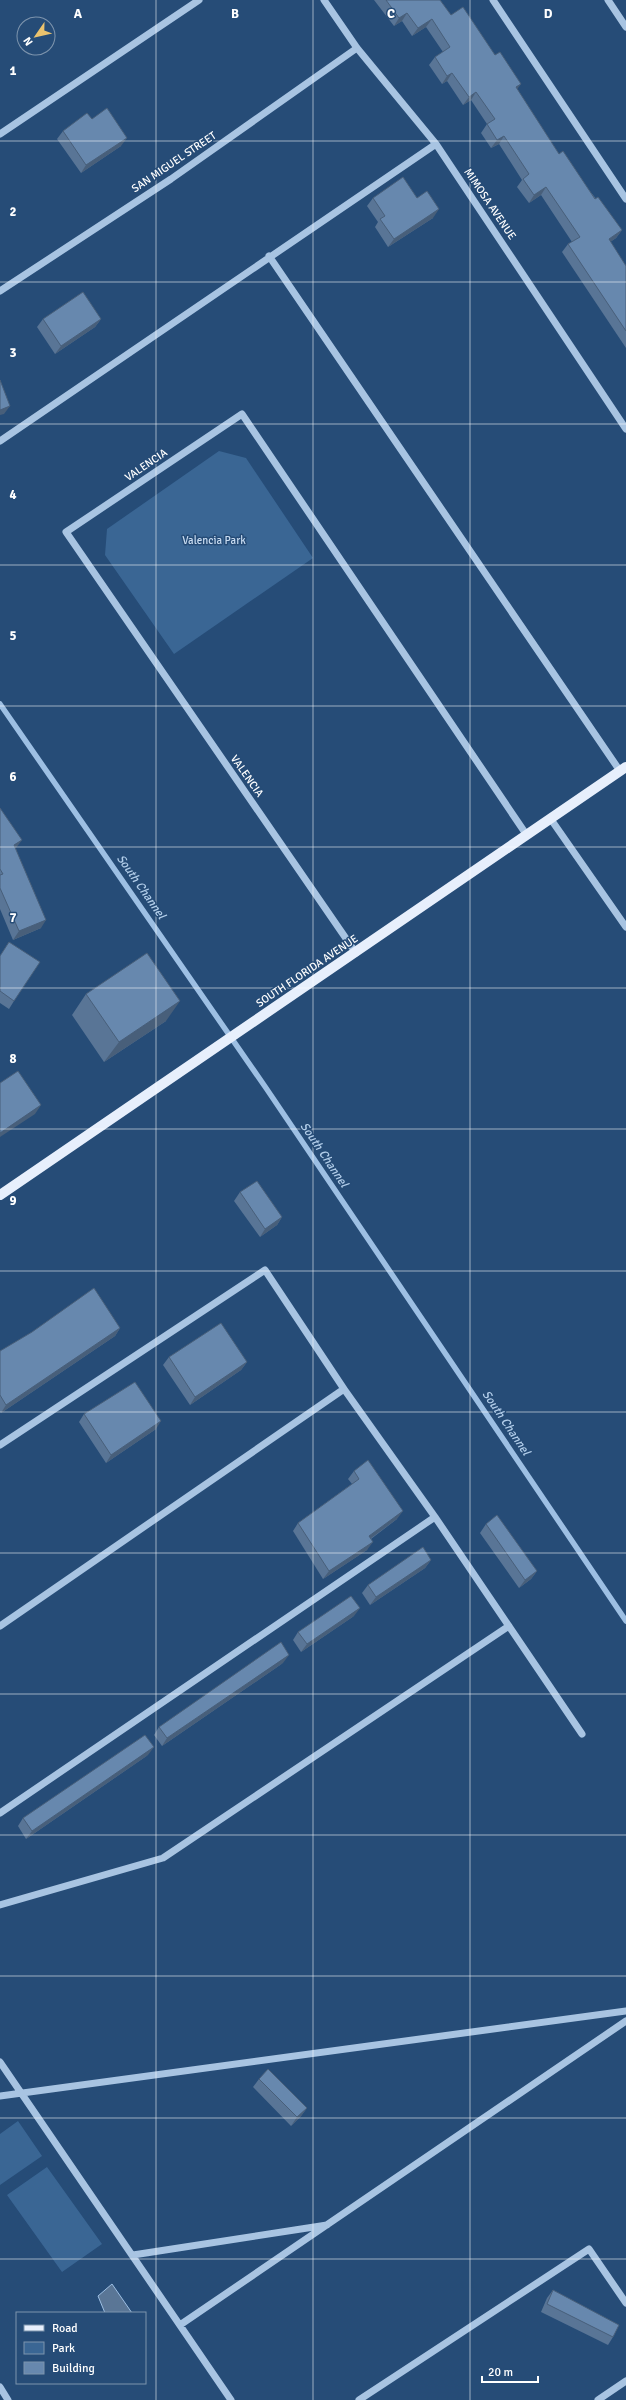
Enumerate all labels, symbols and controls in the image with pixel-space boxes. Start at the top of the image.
text: A [74,6,83,22]
text: B [231,6,239,22]
text: C [387,6,395,22]
text: D [544,6,553,22]
north arrow [16,16,56,56]
text: N [21,35,36,48]
text: 1 [9,63,17,79]
street label: SAN MIGUEL STREET [129,129,219,195]
street label: MIMOSA AVENUE [461,166,519,242]
text: 2 [9,204,17,220]
text: 3 [9,345,17,361]
street label: VALENCIA [122,446,170,484]
text: 4 [9,487,17,503]
park label: Valencia Park [182,534,246,547]
text: 5 [9,628,17,644]
street label: VALENCIA [228,752,266,800]
text: 6 [9,769,17,785]
water label: South Channel [113,852,170,923]
text: 7 [9,910,17,926]
street label: SOUTH FLORIDA AVENUE [254,932,360,1010]
text: 8 [9,1051,17,1067]
water label: South Channel [297,1120,352,1192]
text: 9 [9,1193,17,1209]
water label: South Channel [479,1388,534,1460]
legend [16,2312,146,2384]
text: Road [52,2321,78,2336]
text: Park [52,2341,75,2356]
scale bar [482,2358,538,2384]
text: Building [52,2361,95,2376]
text: 20 m [488,2365,513,2380]

